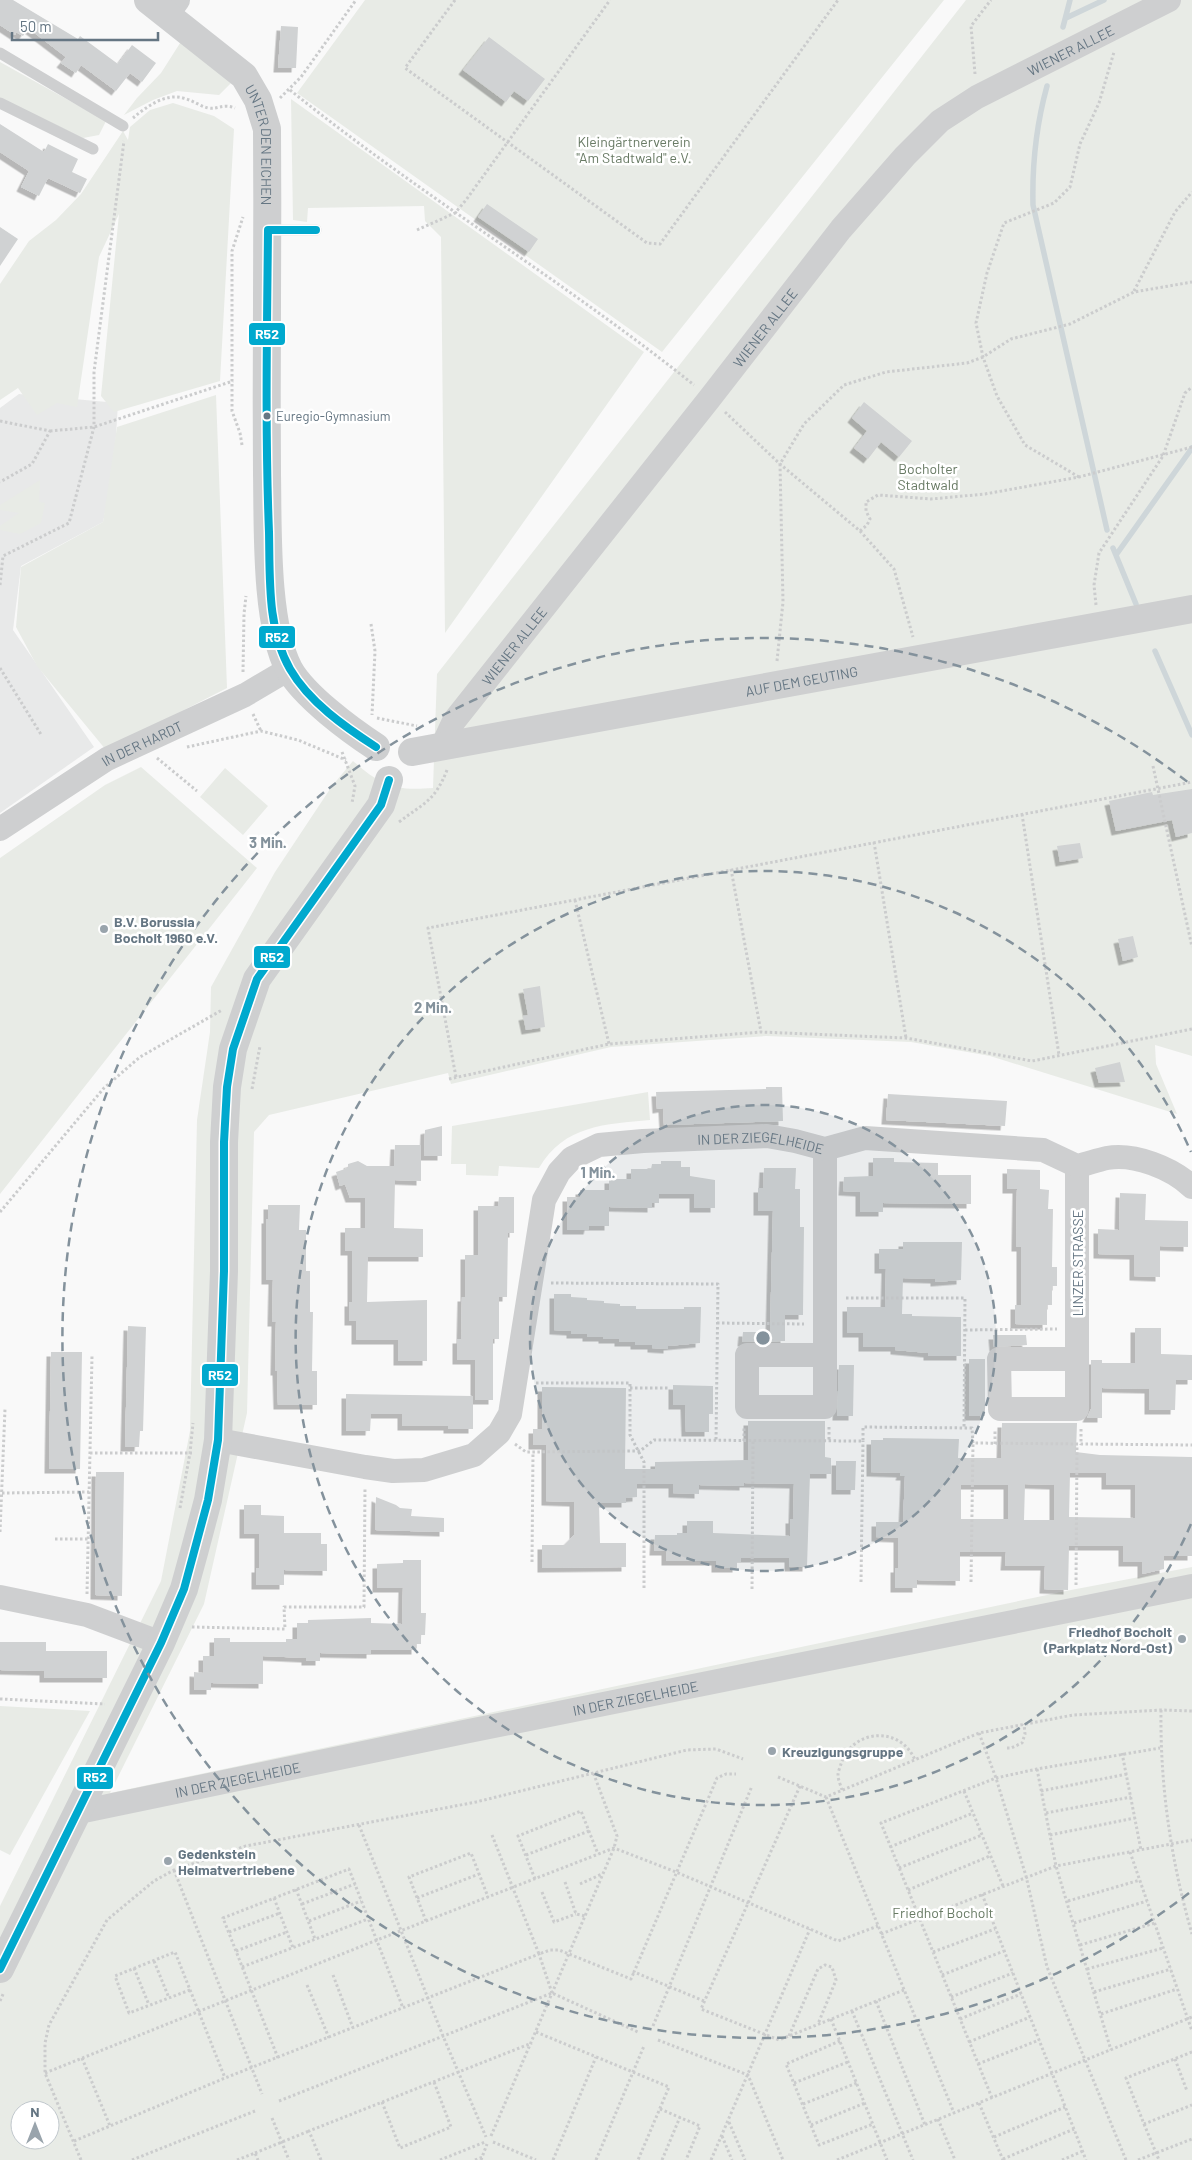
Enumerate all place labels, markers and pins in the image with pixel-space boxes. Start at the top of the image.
place label: Euregio-Gymnasium [276,408,391,424]
marker: Euregio-Gymnasium [262,411,272,421]
place label: B.V. Borussia Bocholt 1960 e.V. [114,913,218,946]
marker: B.V. Borussia Bocholt 1960 e.V. [98,923,110,935]
centre of rings [754,1329,772,1347]
place label: Friedhof Bocholt (Parkplatz Nord-Ost) [1043,1623,1172,1656]
marker: Friedhof Bocholt (Parkplatz Nord-Ost) [1176,1633,1188,1645]
place label: Kreuzigungsgruppe [782,1743,904,1760]
marker: Kreuzigungsgruppe [766,1745,778,1757]
place label: Gedenkstein Heimatvertriebene [178,1845,295,1878]
marker: Gedenkstein Heimatvertriebene [162,1855,174,1867]

